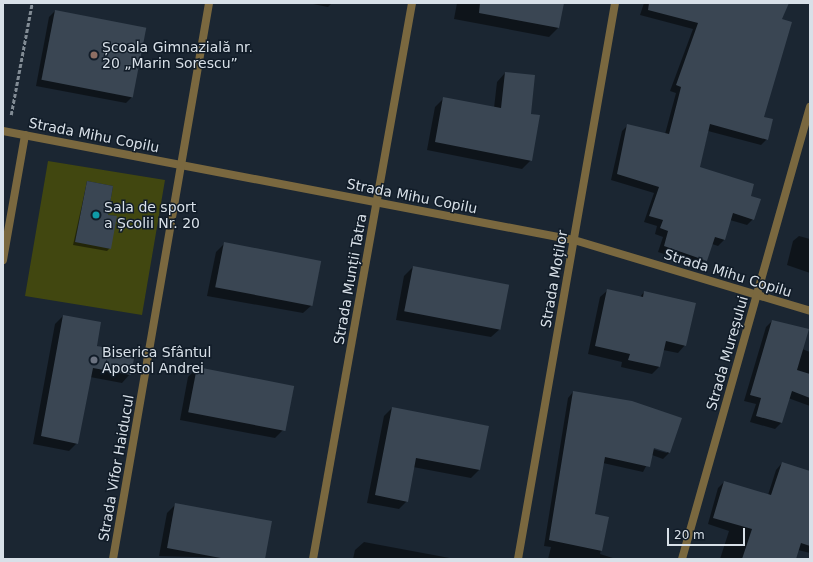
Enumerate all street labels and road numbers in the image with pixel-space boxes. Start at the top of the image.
street label: Strada Mihu Copilu [27,114,161,156]
street label: Strada Mihu Copilu [345,175,479,217]
street label: Strada Munții Tatra [330,212,370,346]
street label: Strada Moților [537,229,571,329]
street label: Strada Mihu Copilu [662,246,794,300]
street label: Strada Mureșului [703,294,751,412]
street label: Strada Vifor Haiducul [95,393,137,543]

